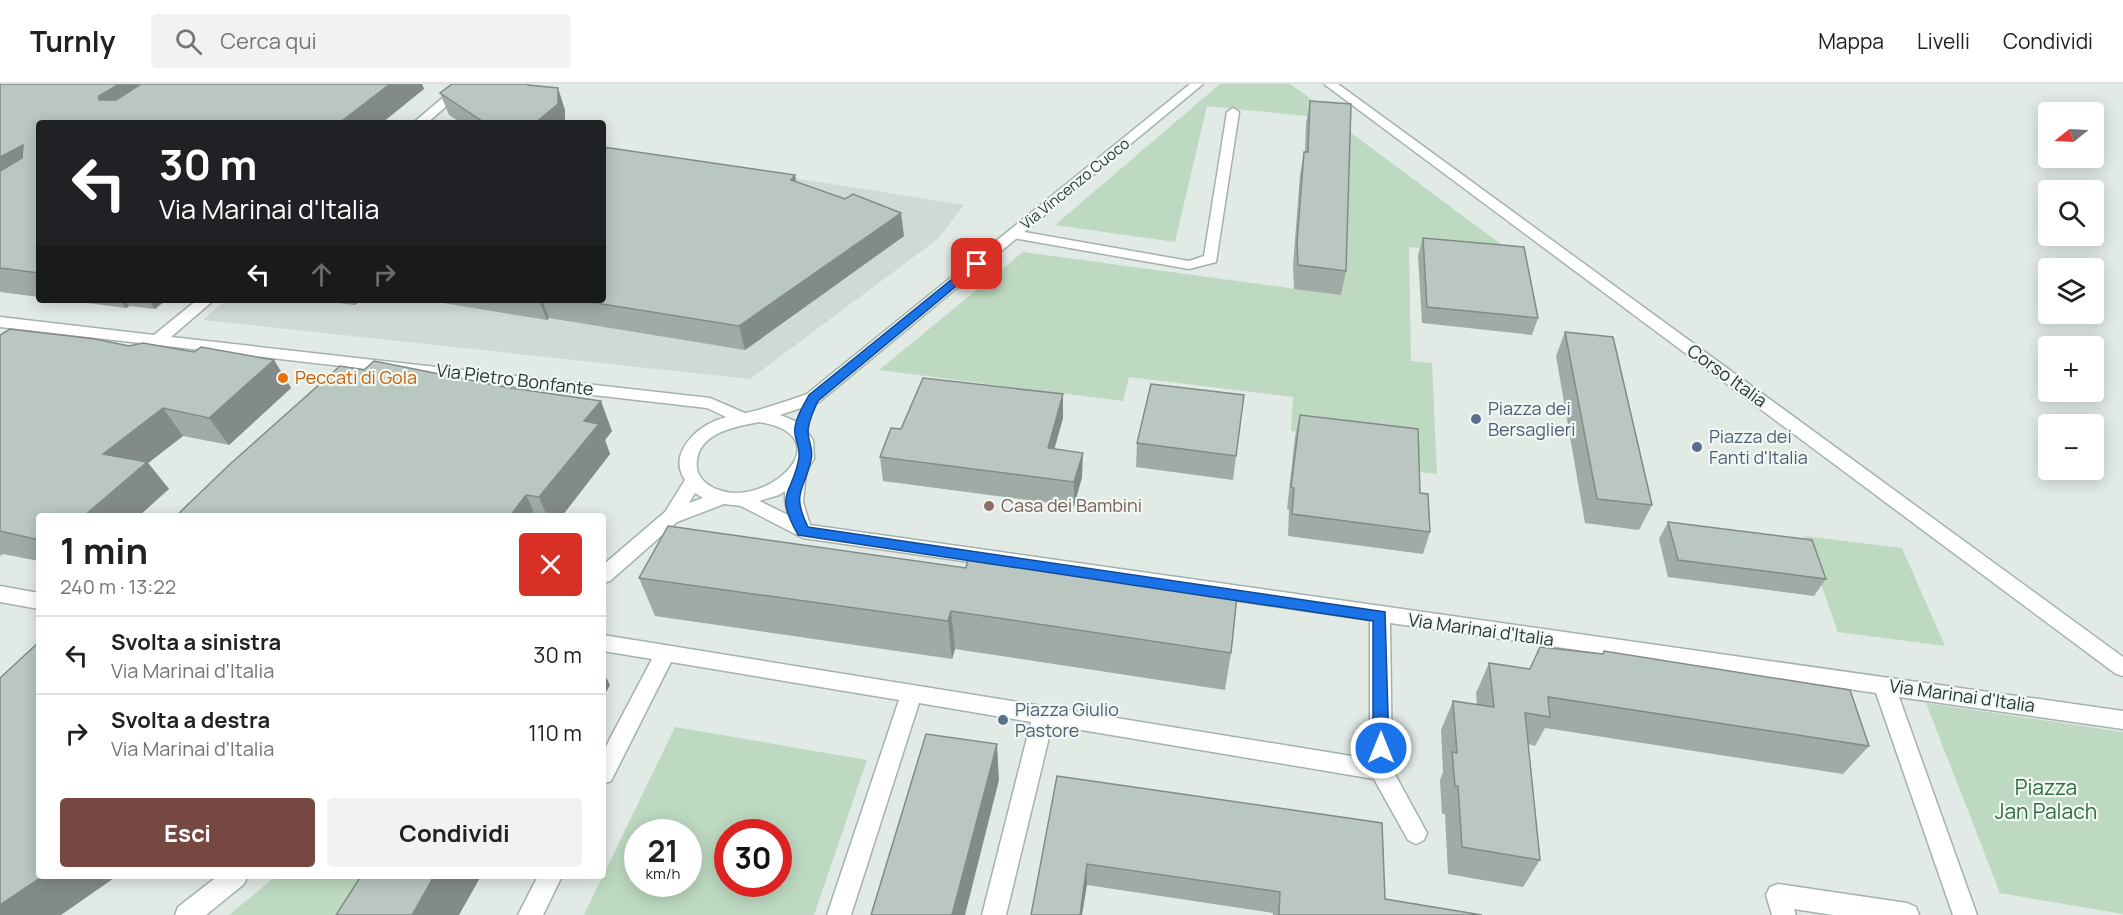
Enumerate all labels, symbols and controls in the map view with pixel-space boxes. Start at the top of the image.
search box [151,14,571,68]
text: Turnly [30,22,115,60]
icon: search [172,25,205,58]
text: Cerca qui [220,26,317,56]
text: Mappa [1818,27,1884,55]
text: Livelli [1917,27,1970,55]
text: Condividi [2003,27,2093,55]
north arrow [2038,102,2104,168]
map controls [2038,102,2104,480]
street label: Via Vincenzo Cuoco [1016,133,1134,234]
text: 30 m [159,135,257,193]
icon: left [60,144,138,222]
button: search [2038,180,2104,246]
text: Via Marinai d'Italia [159,190,379,227]
pin [951,238,1002,289]
icon: arrive [960,247,993,280]
icon: left [242,258,275,291]
icon: ahead [305,258,338,291]
icon: right [368,258,401,291]
button: layers [2038,258,2104,324]
button: + [2038,336,2104,402]
street label: Corso Italia [1683,338,1772,412]
street label: Via Pietro Bonfante [435,357,595,401]
place label: Peccati di Gola [295,365,417,389]
marker: Peccati di Gola [276,371,290,385]
place label: Piazza dei Bersaglieri [1488,396,1575,441]
marker: Piazza dei Bersaglieri [1469,412,1483,426]
button: − [2038,414,2104,480]
place label: Piazza dei Fanti d'Italia [1709,424,1808,469]
marker: Piazza dei Fanti d'Italia [1690,440,1704,454]
place label: Casa dei Bambini [1001,493,1142,517]
marker: Casa dei Bambini [982,499,996,513]
text: 1 min [60,526,148,575]
button: close [519,533,582,596]
text: 240 m · 13:22 [60,573,176,600]
street label: Via Marinai d'Italia [1407,607,1556,651]
text: Svolta a sinistra [111,627,281,657]
icon: left [60,639,93,672]
text: 30 m [533,640,582,670]
text: Via Marinai d'Italia [111,657,274,684]
street label: Via Marinai d'Italia [1888,673,2037,717]
place label: Piazza Giulio Pastore [1015,697,1119,742]
text: Svolta a destra [111,705,270,735]
marker: Piazza Giulio Pastore [996,713,1010,727]
position arrow [1349,716,1413,780]
icon: right [60,717,93,750]
text: 110 m [528,718,582,748]
text: Via Marinai d'Italia [111,735,274,762]
park label: Piazza Jan Palach [1995,773,2097,825]
button: Esci [60,798,315,867]
button: Condividi [327,798,582,867]
speed limit sign: 30 [714,819,792,897]
text: 21 [647,830,679,871]
text: km/h [646,863,680,884]

